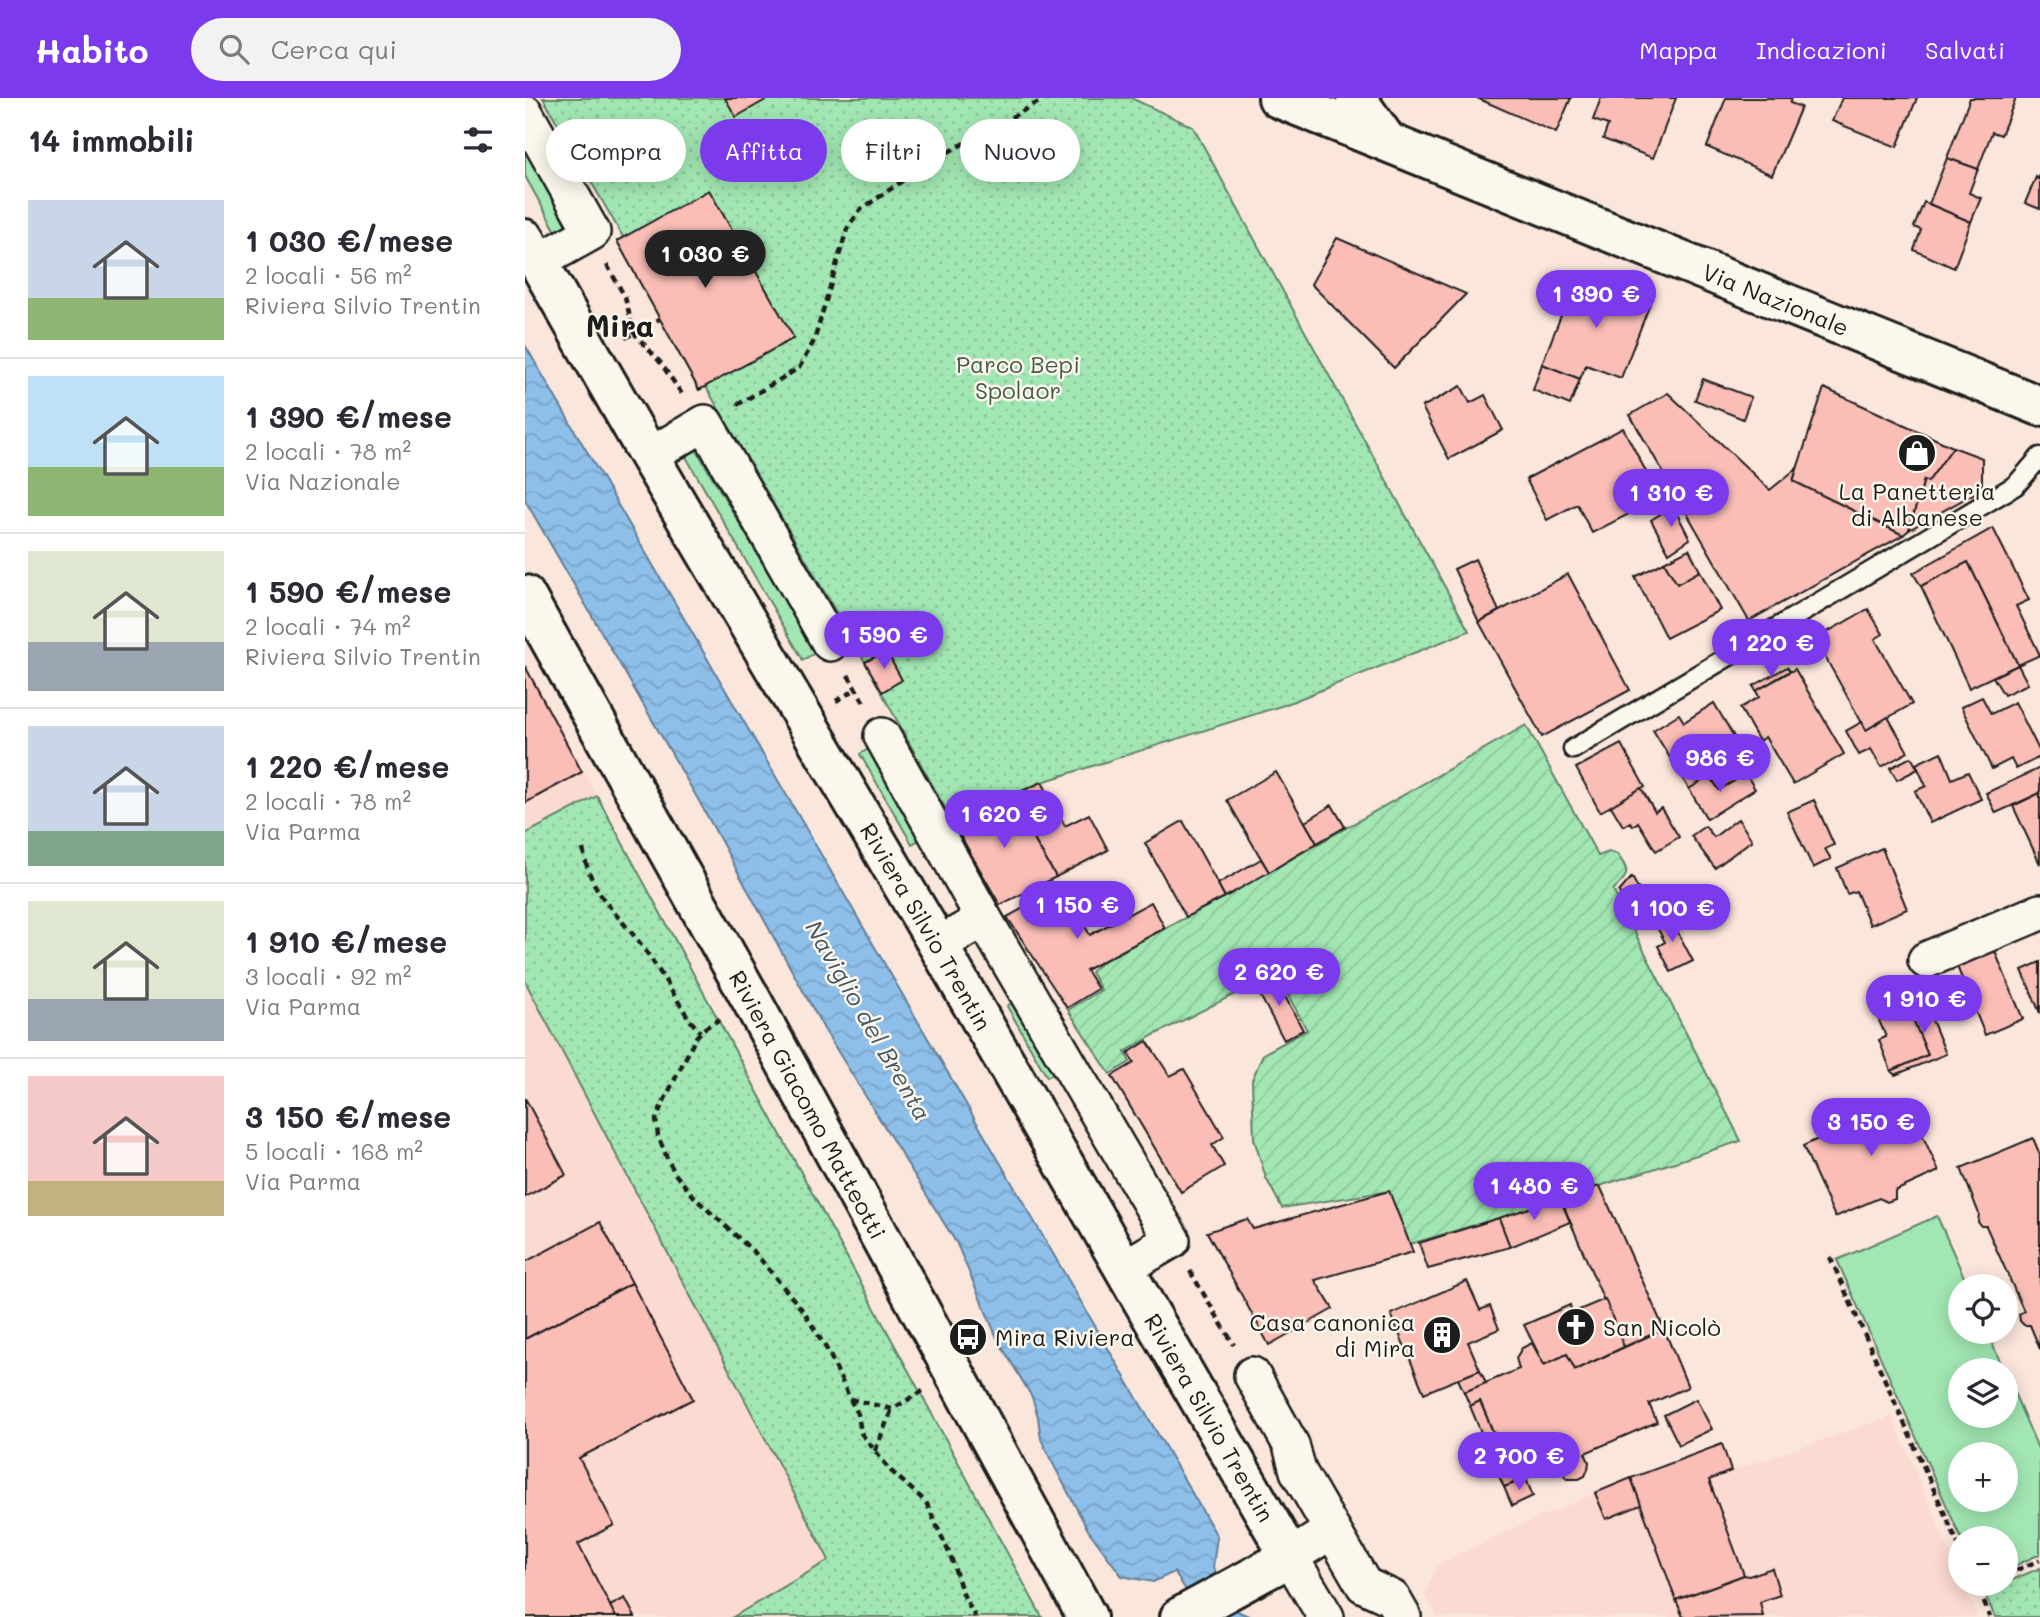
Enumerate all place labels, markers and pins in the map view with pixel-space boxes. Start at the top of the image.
pin: 1 030 € [640,230,770,290]
pin: 1 390 € [1531,271,1661,330]
shop icon: La Panetteria di Albanese [1896,432,1938,474]
pin: 1 310 € [1606,470,1736,529]
place label: La Panetteria di Albanese [1839,476,1995,532]
pin: 1 590 € [819,612,949,671]
pin: 1 220 € [1706,620,1836,679]
pin: 986 € [1671,734,1769,794]
pin: 1 620 € [939,790,1069,850]
pin: 1 150 € [1012,882,1142,941]
pin: 1 100 € [1607,884,1737,944]
pin: 2 620 € [1214,948,1344,1008]
pin: 1 910 € [1859,976,1989,1035]
pin: 3 150 € [1806,1098,1936,1158]
pin: 1 480 € [1469,1162,1599,1222]
church icon: San Nicolò [1555,1306,1597,1348]
place label: Casa canonica di Mira [1250,1307,1415,1363]
place label: San Nicolò [1603,1312,1721,1342]
building icon: Casa canonica di Mira [1421,1314,1463,1356]
bus stop icon: Mira Riviera [947,1316,989,1358]
place label: Mira Riviera [995,1322,1135,1352]
pin: 2 700 € [1454,1432,1584,1492]

